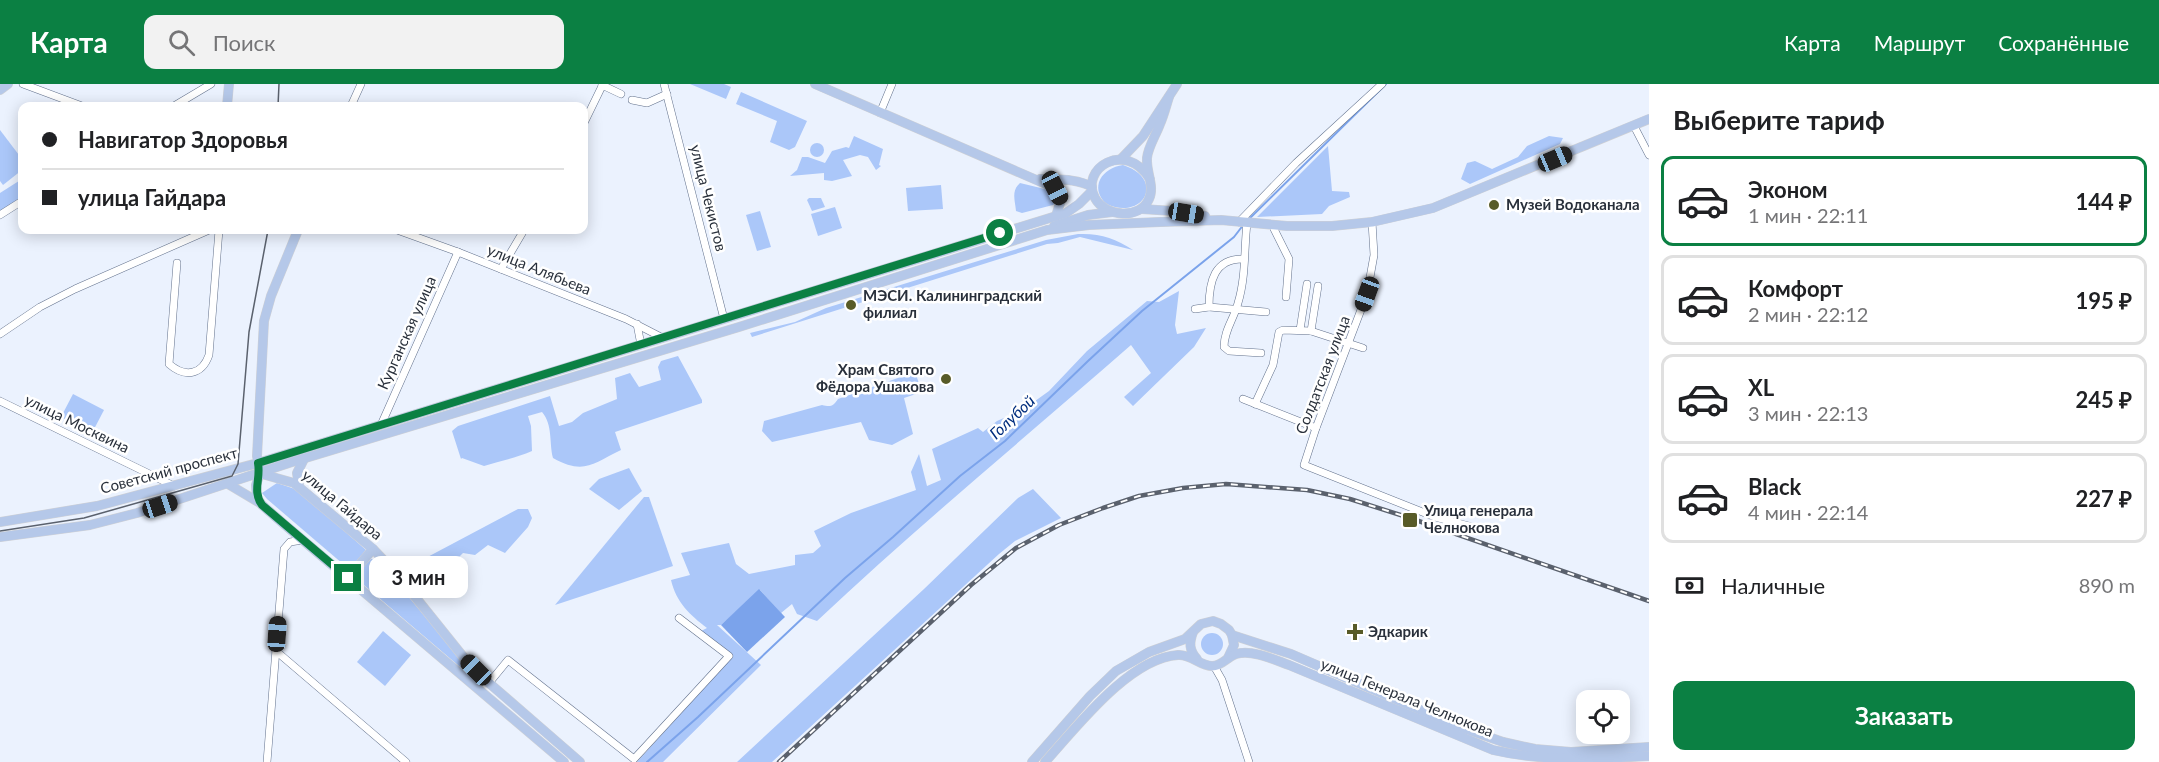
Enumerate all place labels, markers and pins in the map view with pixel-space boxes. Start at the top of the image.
place label: Музей Водоканала [1506,195,1640,213]
marker: Музей Водоканала [1487,198,1501,212]
place label: МЭСИ. Калининградский филиал [863,286,1042,321]
marker: МЭСИ. Калининградский филиал [844,298,858,312]
place label: Храм Святого Фёдора Ушакова [816,360,934,395]
marker: Храм Святого Фёдора Ушакова [939,372,953,386]
place label: Улица генерала Челнокова [1423,501,1533,536]
marker: Улица генерала Челнокова [1401,511,1419,529]
place label: Эдкарик [1368,622,1429,640]
marker: Эдкарик [1346,623,1364,641]

